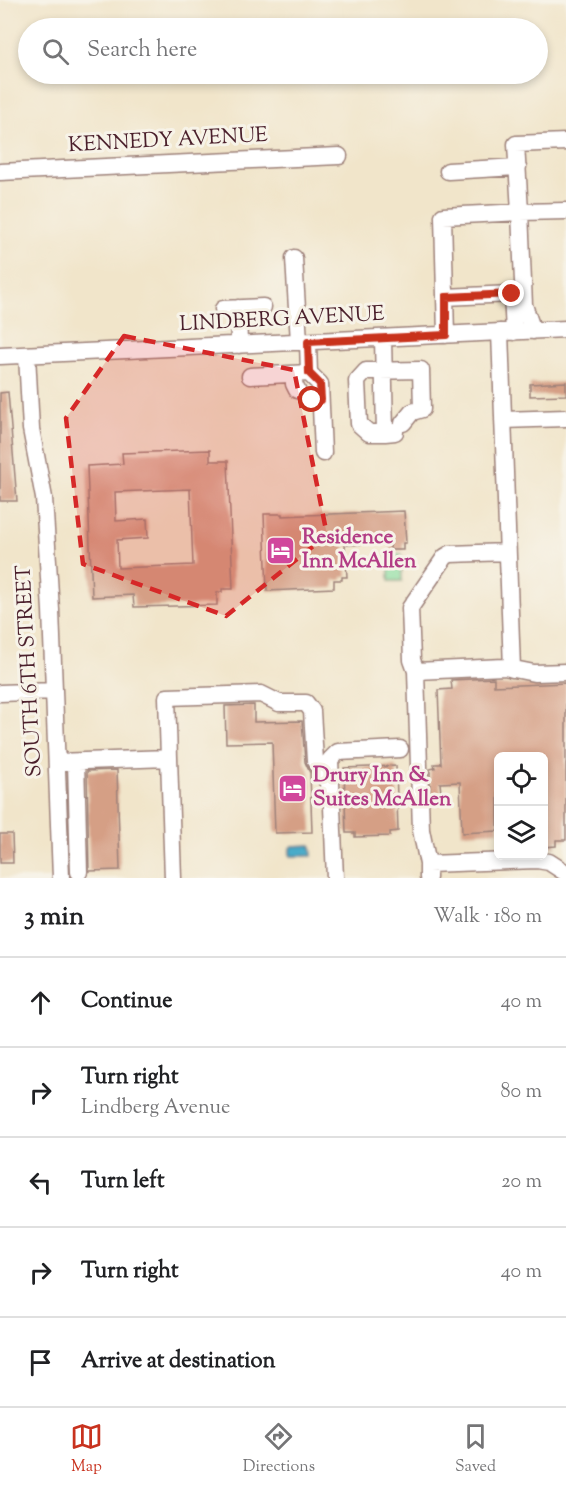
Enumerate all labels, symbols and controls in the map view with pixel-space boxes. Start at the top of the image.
search box [18,18,548,84]
icon: search [39,35,72,68]
text: Search here [87,35,197,67]
street label: KENNEDY AVENUE [67,121,269,161]
route end [498,280,524,306]
street label: LINDBERG AVENUE [179,300,386,340]
route start [298,386,324,412]
place label: Residence Inn McAllen [302,523,417,577]
hotel icon: Residence Inn McAllen [265,534,297,566]
street label: SOUTH 6TH STREET [9,564,51,778]
map controls [494,752,548,860]
button: locate [494,752,548,806]
place label: Drury Inn & Suites McAllen [313,761,452,815]
hotel icon: Drury Inn & Suites McAllen [276,772,308,804]
button: layers [494,806,548,860]
text: 3 min [24,899,84,936]
text: Walk · 180 m [433,903,542,932]
icon: ahead [24,986,57,1019]
text: Continue [81,986,172,1018]
text: 40 m [501,988,542,1017]
text: Turn right [81,1062,178,1094]
icon: right [24,1076,57,1109]
text: 80 m [501,1078,542,1107]
text: Lindberg Avenue [81,1094,230,1123]
icon: left [24,1166,57,1199]
text: Turn left [81,1166,164,1198]
text: 20 m [501,1168,542,1197]
icon: right [24,1256,57,1289]
text: Turn right [81,1256,178,1288]
text: 40 m [501,1258,542,1287]
icon: arrive [24,1346,57,1379]
text: Arrive at destination [81,1346,276,1378]
tab: Map [70,1420,103,1479]
tab: Directions [243,1420,315,1479]
tab: Saved [455,1420,496,1479]

